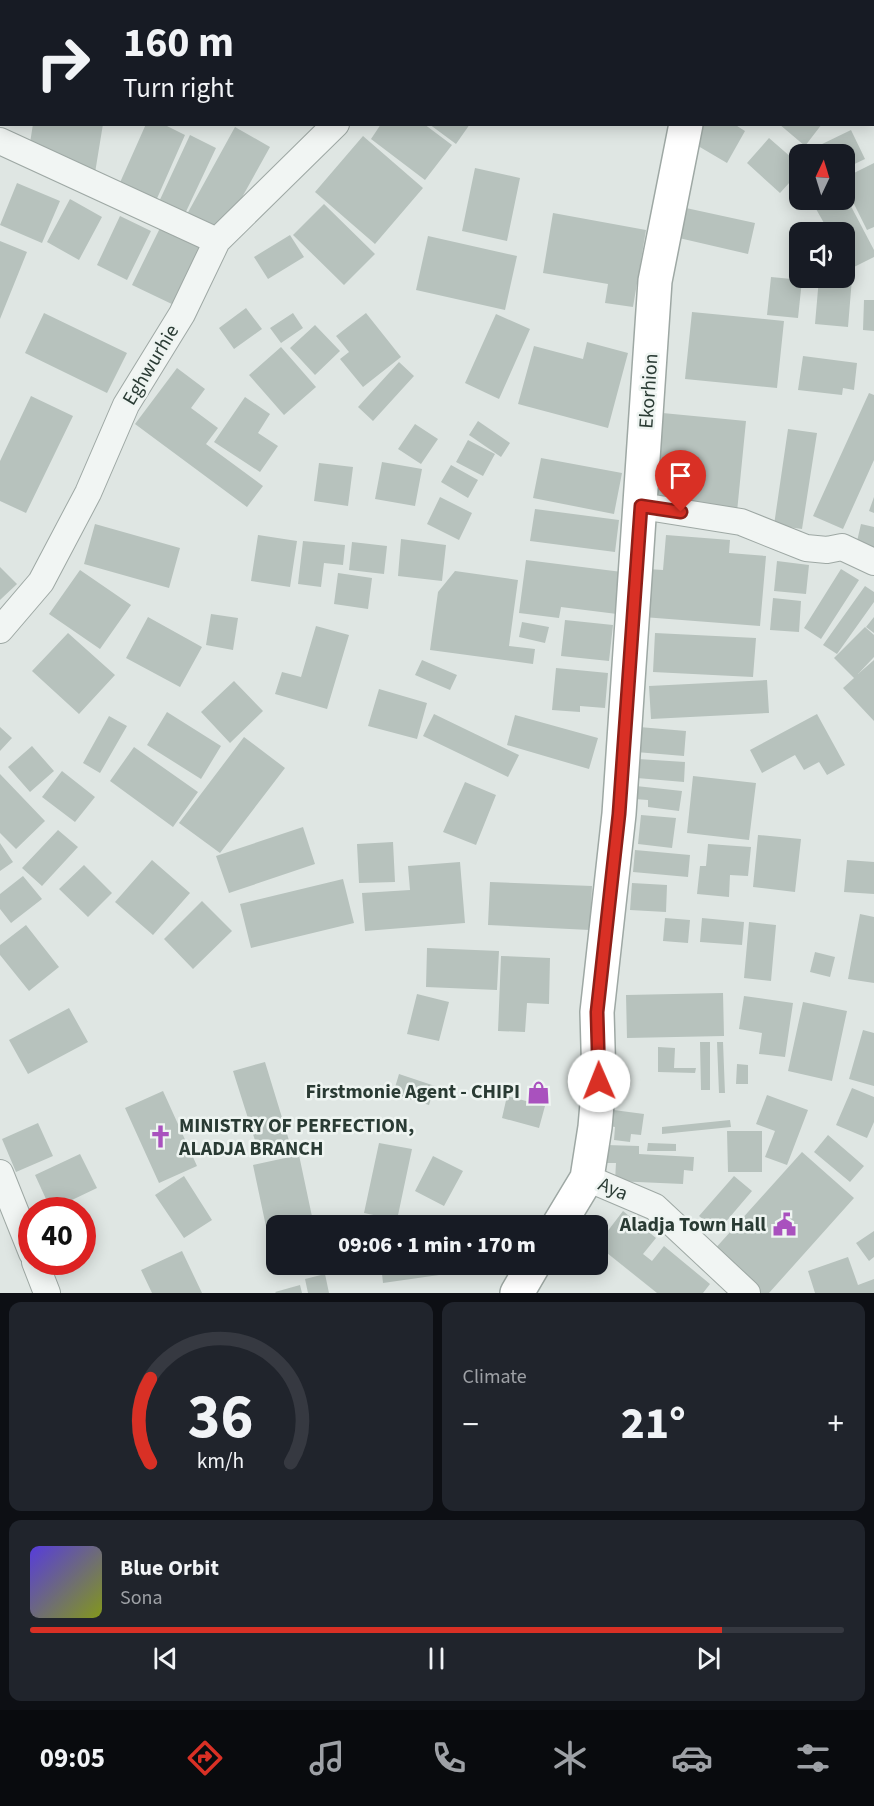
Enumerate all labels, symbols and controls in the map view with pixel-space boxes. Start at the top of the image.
text: 160 m [123,13,234,73]
icon: right [24,24,102,102]
text: Turn right [123,69,234,108]
north arrow [789,144,855,210]
map controls [789,144,855,288]
button: sound [789,222,855,288]
street label: Eghwurhie [116,319,186,411]
street label: Ekorhion [632,352,666,430]
pin [655,450,706,512]
icon: arrive [664,459,697,492]
position arrow [567,1049,631,1113]
place label: Firstmonie Agent - CHIPI [306,1078,520,1106]
shop icon: Firstmonie Agent - CHIPI [525,1079,551,1105]
place label: MINISTRY OF PERFECTION, ALADJA BRANCH [178,1112,414,1163]
church icon: MINISTRY OF PERFECTION, ALADJA BRANCH [148,1124,174,1150]
street label: Aya [594,1170,632,1208]
speed limit sign: 40 [18,1197,96,1275]
place label: Aladja Town Hall [619,1211,766,1239]
public building icon: Aladja Town Hall [771,1212,797,1238]
text: 09:06 · 1 min · 170 m [338,1229,536,1261]
text: Climate [463,1363,527,1391]
text: 36 [188,1373,254,1462]
text: 21° [621,1392,686,1456]
text: − [463,1401,479,1448]
text: + [828,1401,844,1448]
text: km/h [197,1447,245,1478]
text: Blue Orbit [120,1552,219,1584]
text: Sona [120,1584,163,1612]
icon: previous [149,1642,182,1675]
icon: pause [420,1642,453,1675]
icon: next [692,1642,725,1675]
icon: directions [184,1737,226,1779]
icon: music [306,1737,348,1779]
icon: phone [428,1737,470,1779]
icon: climate [549,1737,591,1779]
icon: car [671,1737,713,1779]
icon: filters [792,1737,834,1779]
text: 09:05 [40,1739,105,1778]

